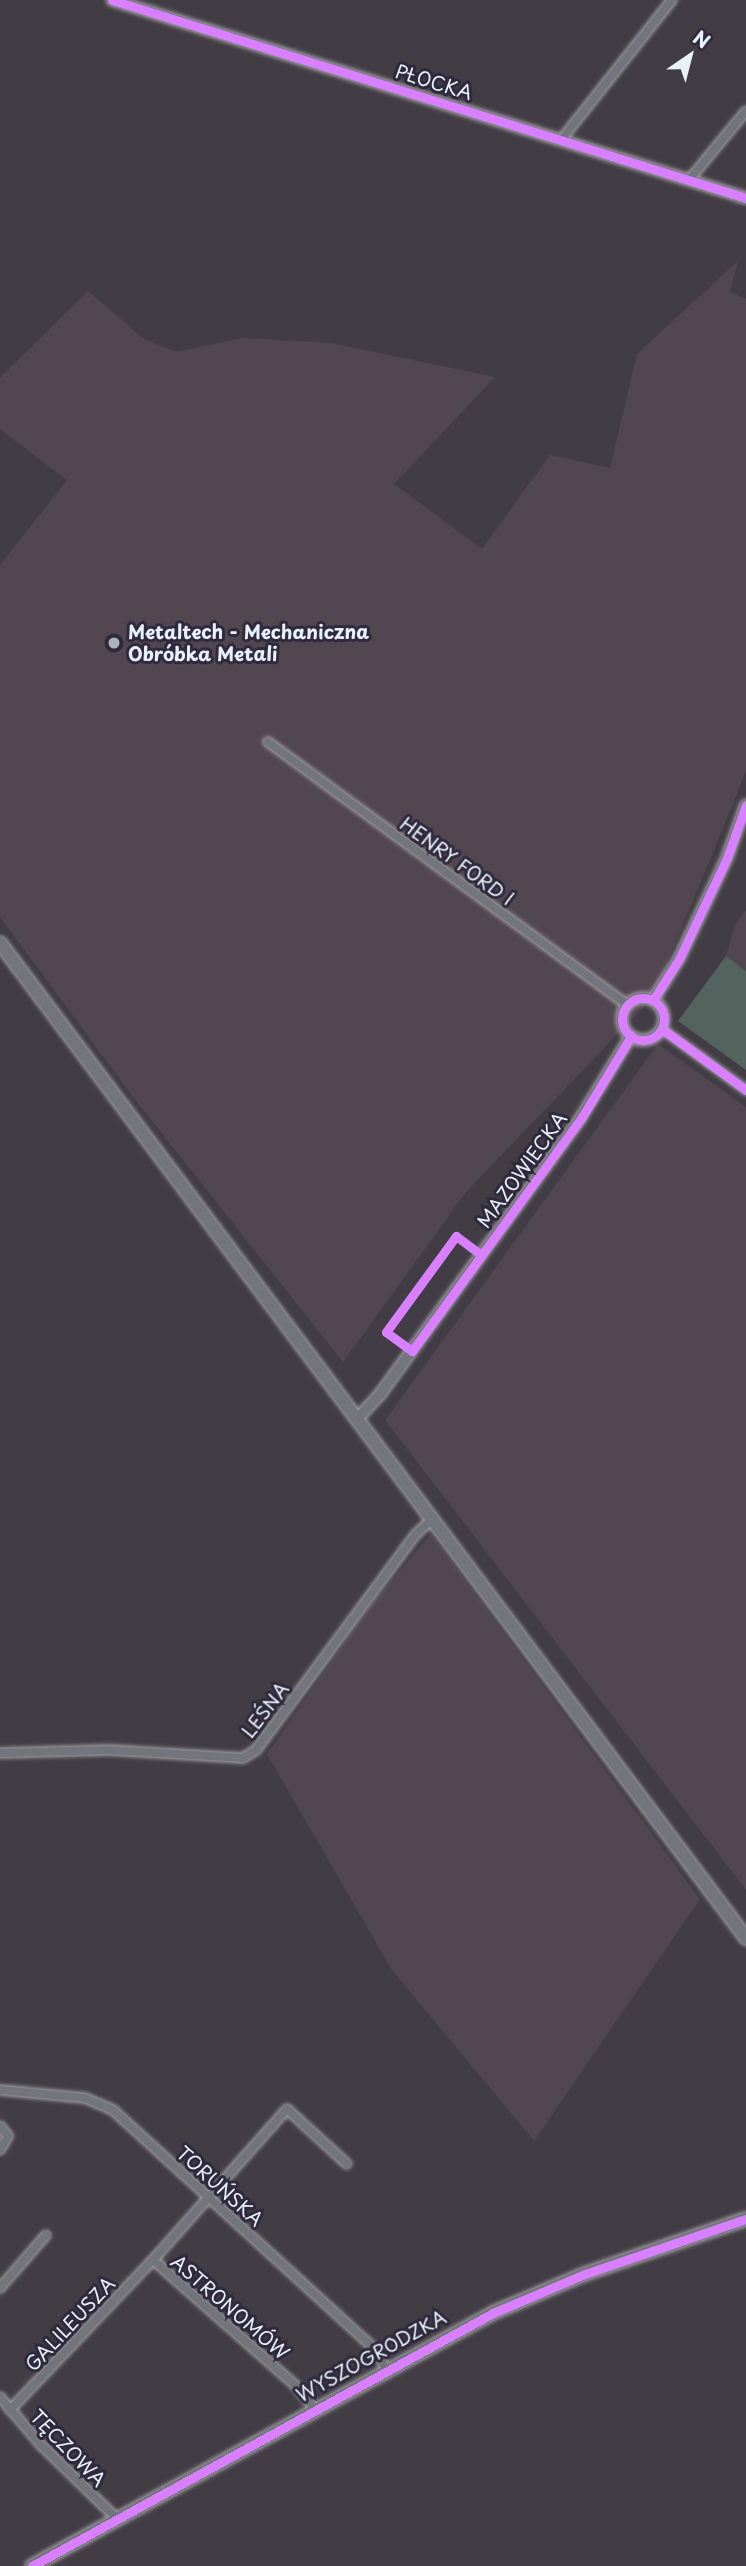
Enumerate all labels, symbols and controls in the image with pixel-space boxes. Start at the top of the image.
north arrow [655,21,725,91]
text: N [688,23,716,55]
street label: PŁOCKA [393,60,475,104]
place label: Metaltech - Mechaniczna Obróbka Metali [128,621,371,665]
marker: Metaltech - Mechaniczna Obróbka Metali [106,635,122,651]
street label: HENRY FORD I [395,811,519,911]
street label: MAZOWIECKA [472,1108,572,1232]
street label: LEŚNA [237,1678,293,1742]
street label: TORUŃSKA [172,2141,268,2231]
street label: ASTRONOMÓW [167,2250,293,2364]
street label: GALILEUSZA [21,2272,119,2376]
street label: WYSZOGRODZKA [292,2305,450,2407]
street label: TĘCZOWA [26,2405,110,2491]

